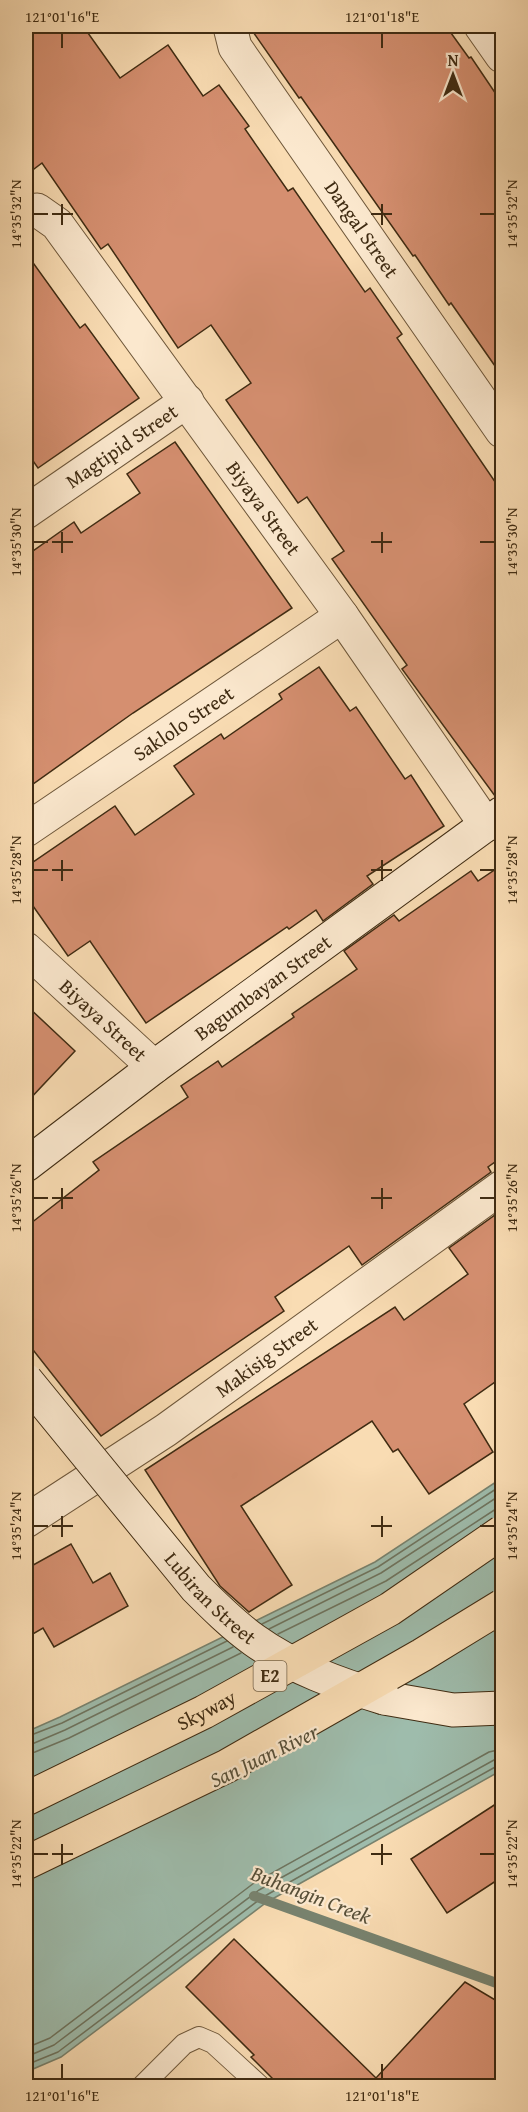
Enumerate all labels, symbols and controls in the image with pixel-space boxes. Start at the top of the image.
text: 121°01'16"E [25,6,99,27]
text: 121°01'18"E [345,6,419,27]
north arrow [423,45,483,105]
text: N [448,48,459,72]
street label: Dangal Street [318,174,406,284]
text: 14°35'32"N [5,179,26,248]
text: 14°35'32"N [501,179,522,248]
street label: Magtipid Street [59,397,183,495]
street label: Biyaya Street [220,455,308,561]
text: 14°35'30"N [5,507,26,576]
text: 14°35'30"N [501,507,522,576]
street label: Saklolo Street [127,678,239,768]
text: 14°35'28"N [5,835,26,904]
text: 14°35'28"N [501,835,522,904]
street label: Bagumbayan Street [188,927,337,1047]
street label: Biyaya Street [53,972,154,1068]
text: 14°35'26"N [5,1163,26,1232]
text: 14°35'26"N [501,1163,522,1232]
street label: Makisig Street [209,1310,323,1404]
text: 14°35'24"N [5,1491,26,1560]
text: 14°35'24"N [501,1491,522,1560]
street label: Lubiran Street [158,1545,263,1651]
road number: E2 [254,1661,286,1691]
street label: Skyway [172,1682,241,1737]
water label: San Juan River [204,1715,324,1795]
text: 14°35'22"N [5,1819,26,1888]
text: 14°35'22"N [501,1819,522,1888]
water label: Buhangin Creek [246,1857,376,1932]
text: 121°01'16"E [25,2085,99,2106]
text: 121°01'18"E [345,2085,419,2106]

